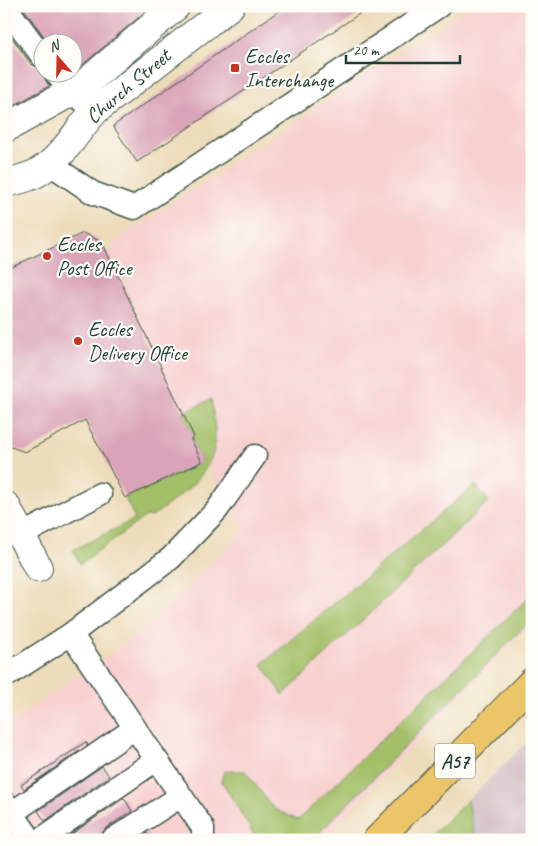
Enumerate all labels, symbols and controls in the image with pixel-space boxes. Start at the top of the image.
north arrow [32,32,82,82]
scale bar [346,32,459,64]
text: N [47,36,63,56]
text: 20 m [353,41,380,60]
street label: Church Street [80,42,177,129]
place label: Eccles Interchange [245,43,334,93]
marker: Eccles Interchange [229,62,241,74]
place label: Eccles Post Office [57,231,134,281]
marker: Eccles Post Office [41,250,53,262]
place label: Eccles Delivery Office [88,316,189,366]
marker: Eccles Delivery Office [72,335,84,347]
road number: A57 [435,744,475,778]

